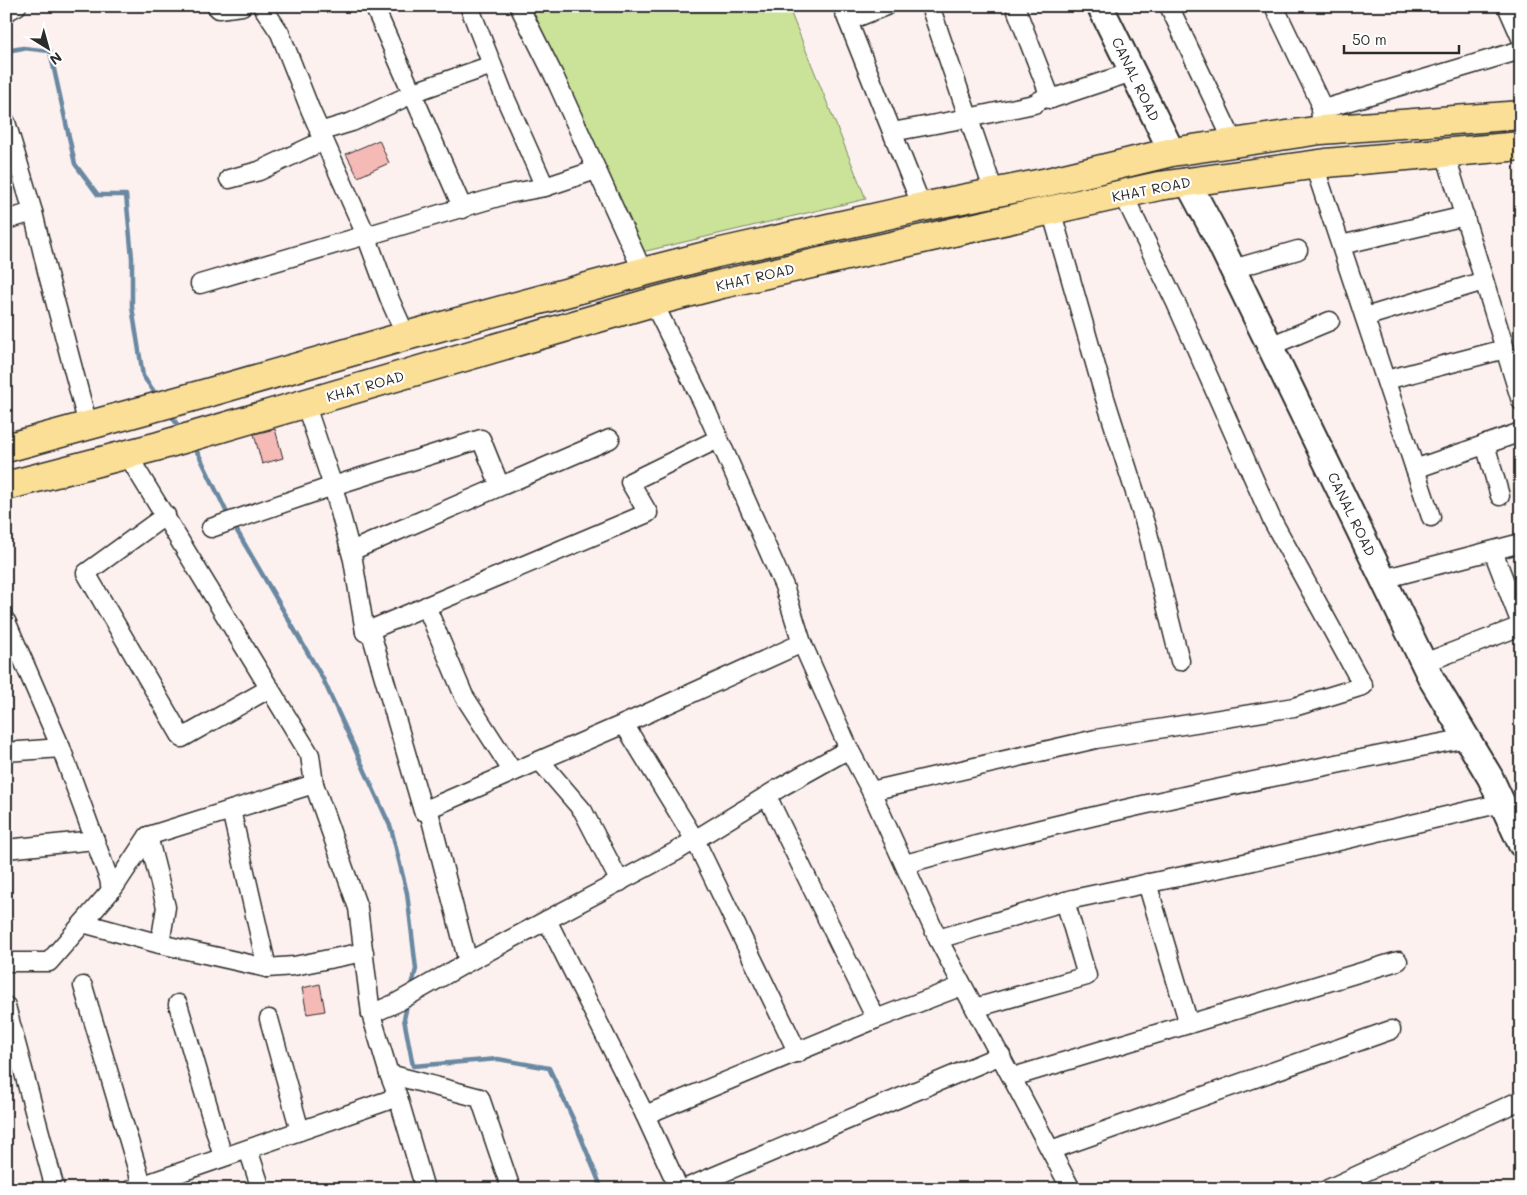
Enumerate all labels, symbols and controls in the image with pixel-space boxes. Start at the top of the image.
north arrow [22,22,72,72]
scale bar [1344,22,1460,54]
text: 50 m [1352,29,1387,49]
street label: CANAL ROAD [1108,34,1164,124]
text: N [46,48,66,70]
street label: KHAT ROAD [1110,172,1192,206]
street label: KHAT ROAD [714,259,796,295]
street label: KHAT ROAD [324,366,406,406]
street label: CANAL ROAD [1324,469,1380,559]

